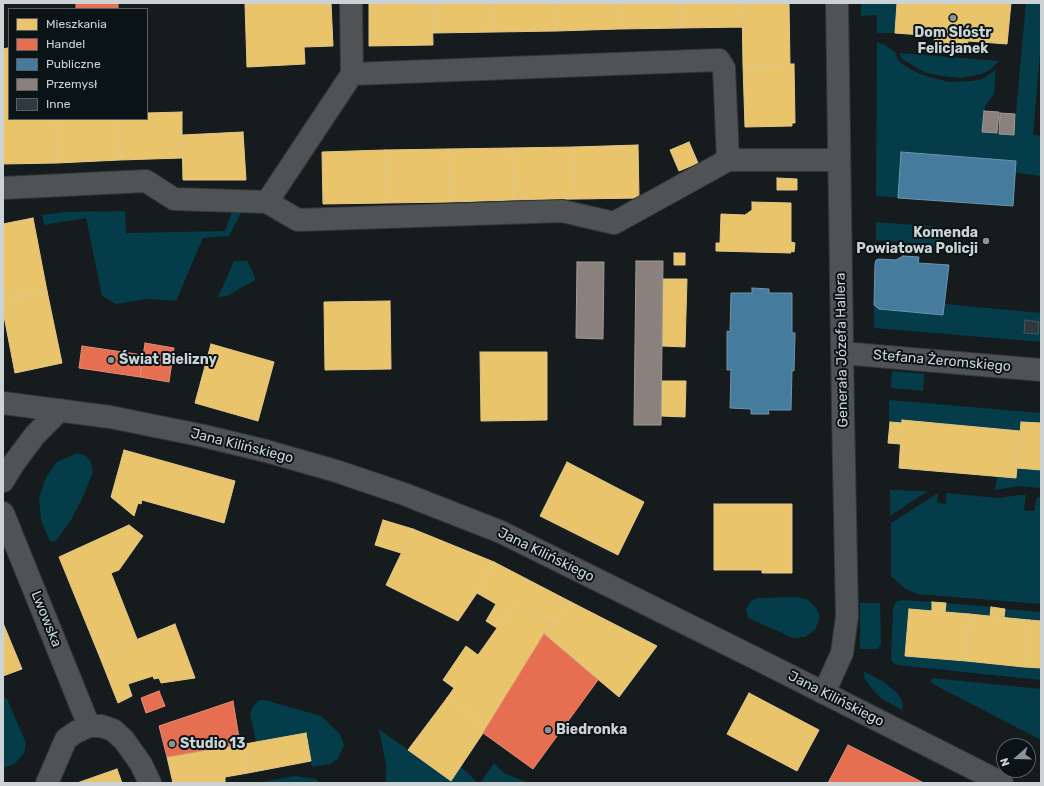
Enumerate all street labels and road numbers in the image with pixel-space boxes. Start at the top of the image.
street label: Generała Józefa Hallera [832,272,852,428]
street label: Stefana Żeromskiego [872,347,1012,375]
street label: Jana Kilińskiego [189,425,295,467]
street label: Jana Kilińskiego [495,524,597,586]
street label: Lwowska [27,589,65,649]
street label: Jana Kilińskiego [785,668,887,730]

